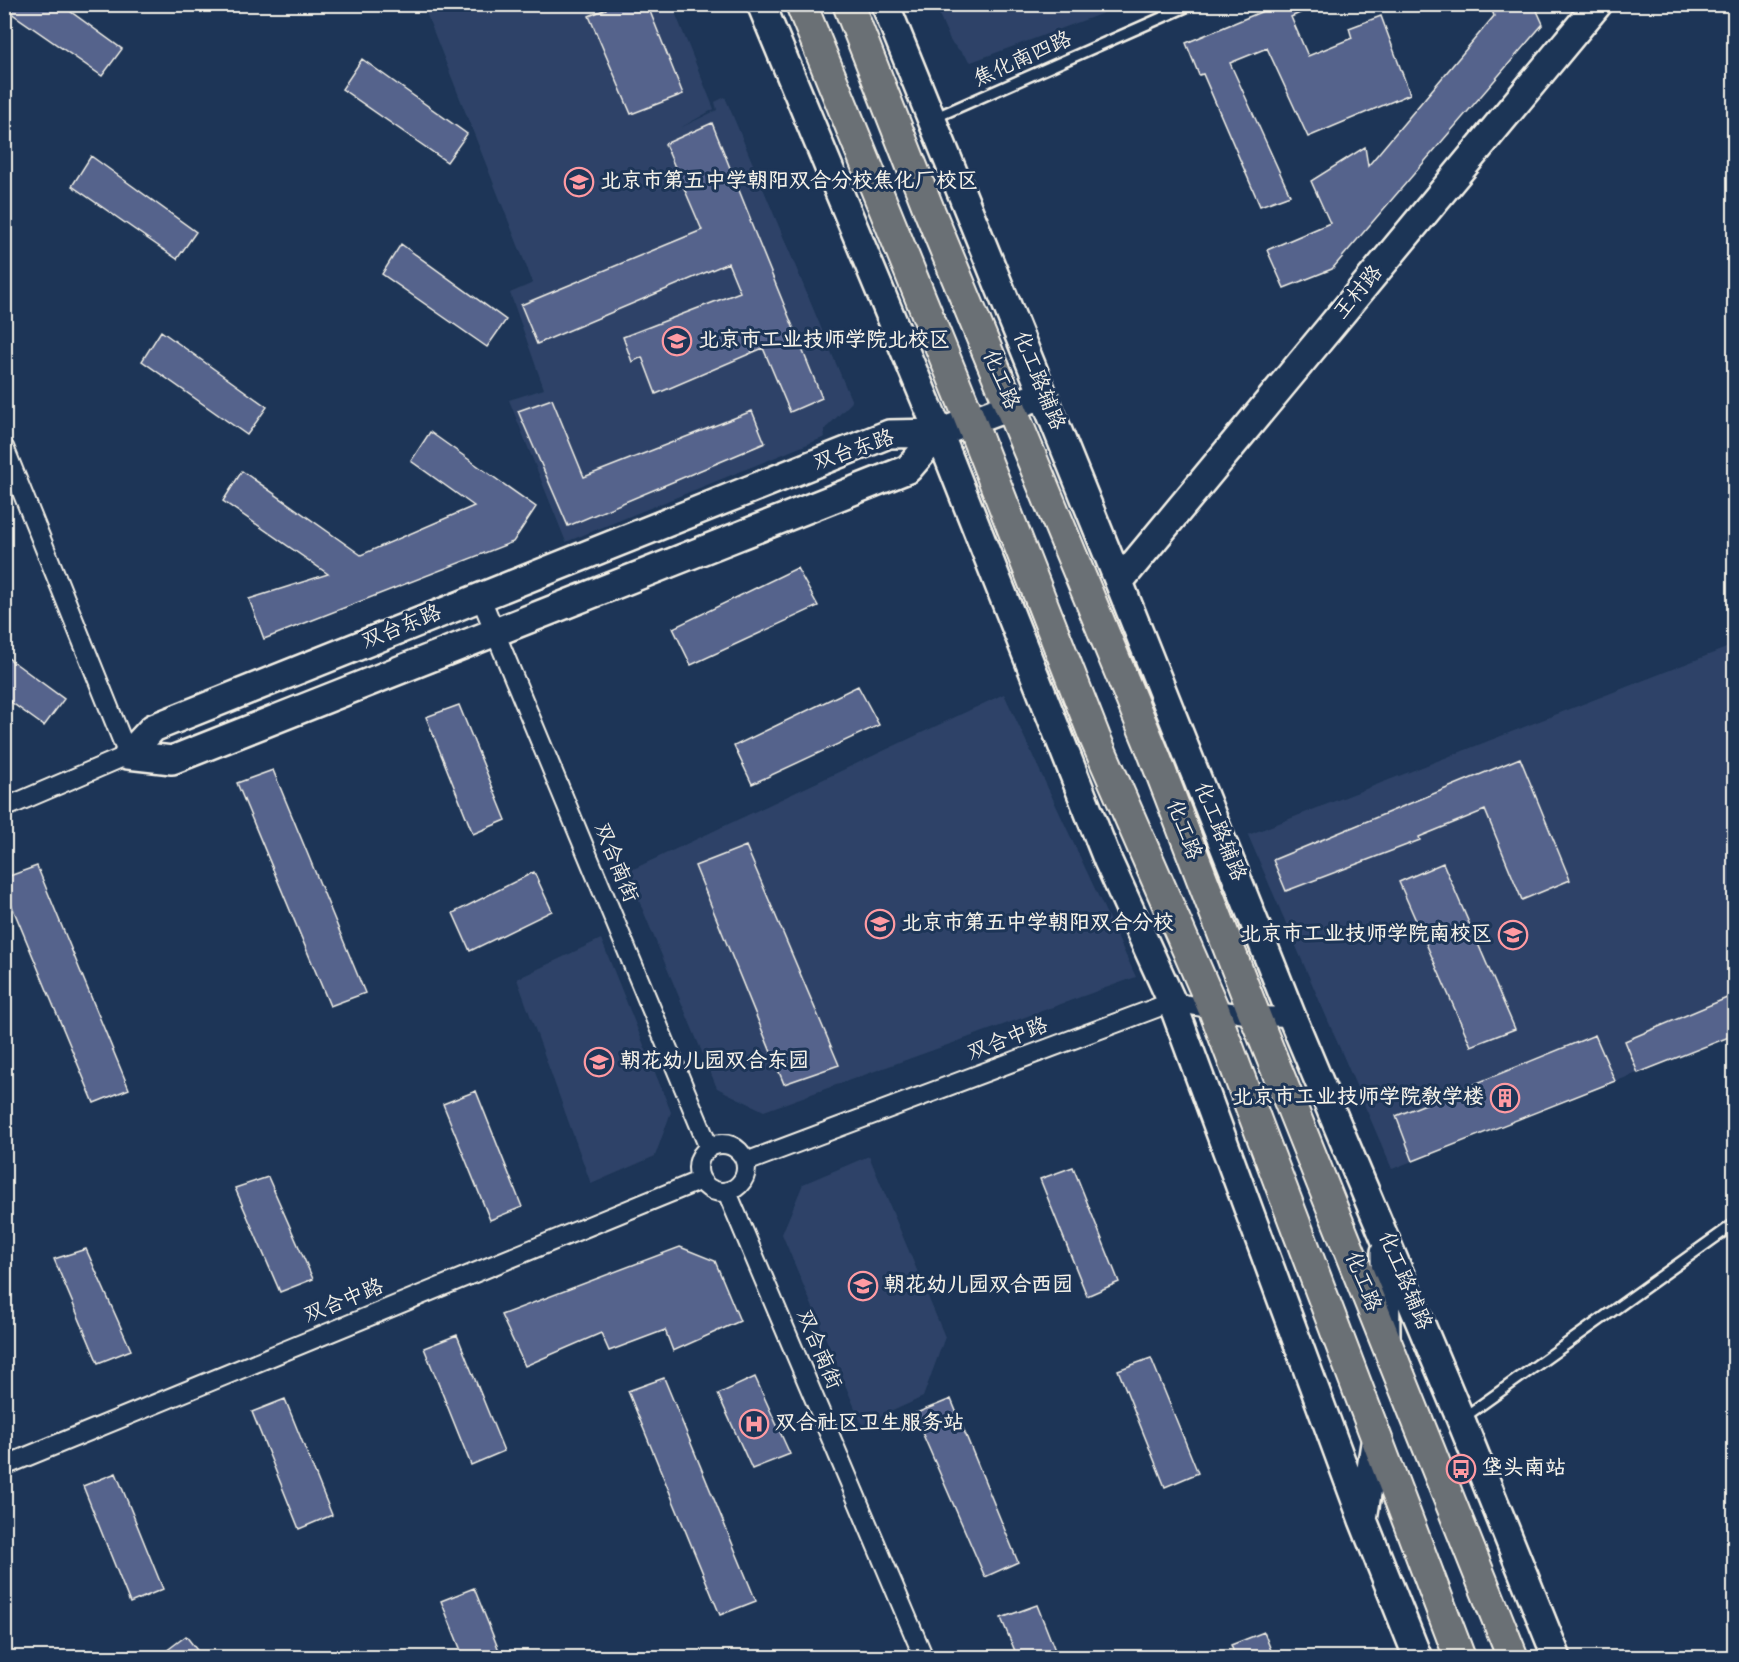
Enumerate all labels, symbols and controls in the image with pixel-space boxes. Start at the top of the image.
street label: 焦化南四路 [969,25,1077,95]
school or university icon: 北京市第五中学朝阳双合分校焦化厂校区 [563,166,595,198]
place label: 北京市第五中学朝阳双合分校焦化厂校区 [600,167,978,197]
street label: 王村路 [1327,259,1391,327]
school or university icon: 北京市工业技师学院北校区 [661,325,693,357]
place label: 北京市工业技师学院北校区 [698,326,950,356]
street label: 化工路辅路 [1004,327,1072,435]
street label: 化工路 [974,345,1026,415]
street label: 双台东路 [809,423,899,479]
street label: 双台东路 [357,598,447,658]
street label: 化工路辅路 [1185,778,1253,886]
street label: 化工路 [1158,795,1208,865]
street label: 双合南街 [585,818,645,908]
school or university icon: 北京市第五中学朝阳双合分校 [864,908,896,940]
place label: 北京市第五中学朝阳双合分校 [901,909,1174,939]
school or university icon: 北京市工业技师学院南校区 [1497,919,1529,951]
place label: 北京市工业技师学院南校区 [1240,920,1492,950]
street label: 双合中路 [963,1011,1053,1069]
school or university icon: 朝花幼儿园双合东园 [583,1046,615,1078]
place label: 朝花幼儿园双合东园 [620,1047,809,1077]
building icon: 北京市工业技师学院教学楼 [1489,1082,1521,1114]
place label: 北京市工业技师学院教学楼 [1232,1083,1484,1113]
street label: 化工路辅路 [1370,1227,1438,1335]
street label: 化工路 [1336,1247,1388,1317]
school or university icon: 朝花幼儿园双合西园 [847,1270,879,1302]
place label: 朝花幼儿园双合西园 [884,1271,1073,1301]
street label: 双合中路 [299,1272,389,1332]
street label: 双合南街 [788,1305,848,1395]
hospital icon: 双合社区卫生服务站 [738,1408,770,1440]
place label: 双合社区卫生服务站 [775,1409,964,1439]
bus stop icon: 垡头南站 [1445,1453,1477,1485]
place label: 垡头南站 [1482,1454,1566,1484]

